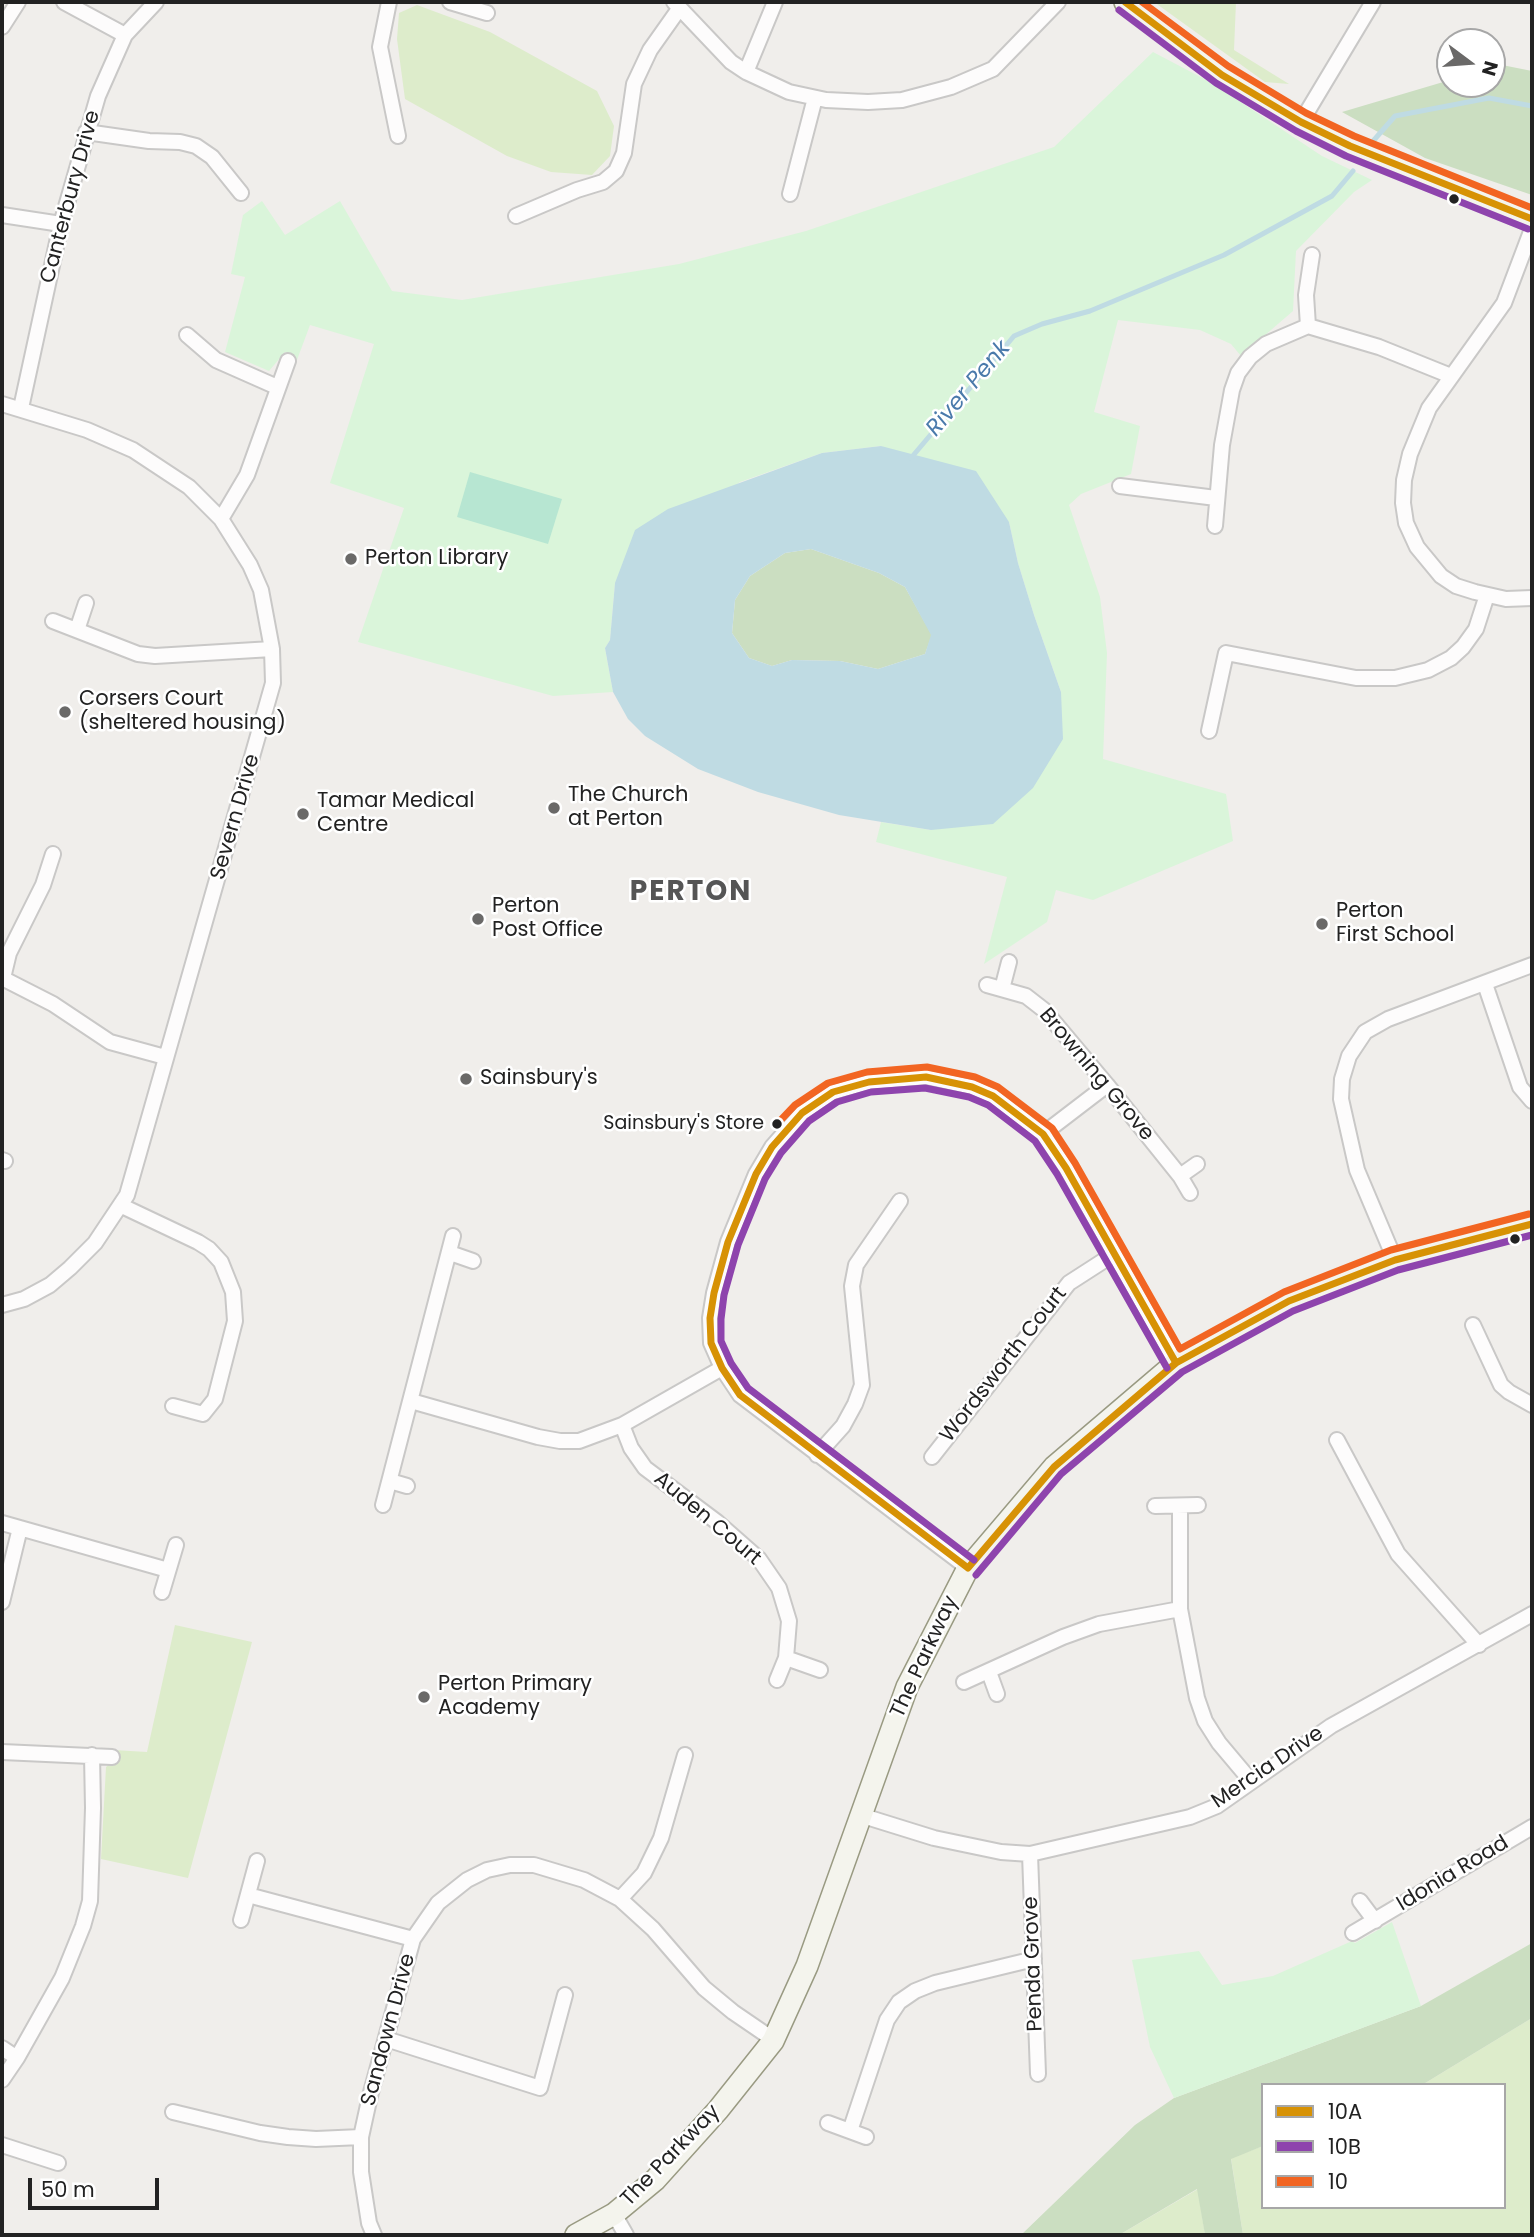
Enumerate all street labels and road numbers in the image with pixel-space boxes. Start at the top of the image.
street label: Canterbury Drive [36,108,106,286]
street label: Severn Drive [206,751,266,883]
street label: Browning Grove [1033,1003,1159,1147]
street label: Wordsworth Court [935,1282,1073,1448]
street label: Auden Court [648,1467,766,1571]
street label: The Parkway [886,1592,964,1722]
street label: Mercia Drive [1207,1721,1329,1815]
street label: Idonia Road [1393,1831,1513,1917]
street label: Penda Grove [1019,1896,1049,2032]
street label: Sandown Drive [357,1951,421,2109]
street label: The Parkway [616,2100,726,2212]

